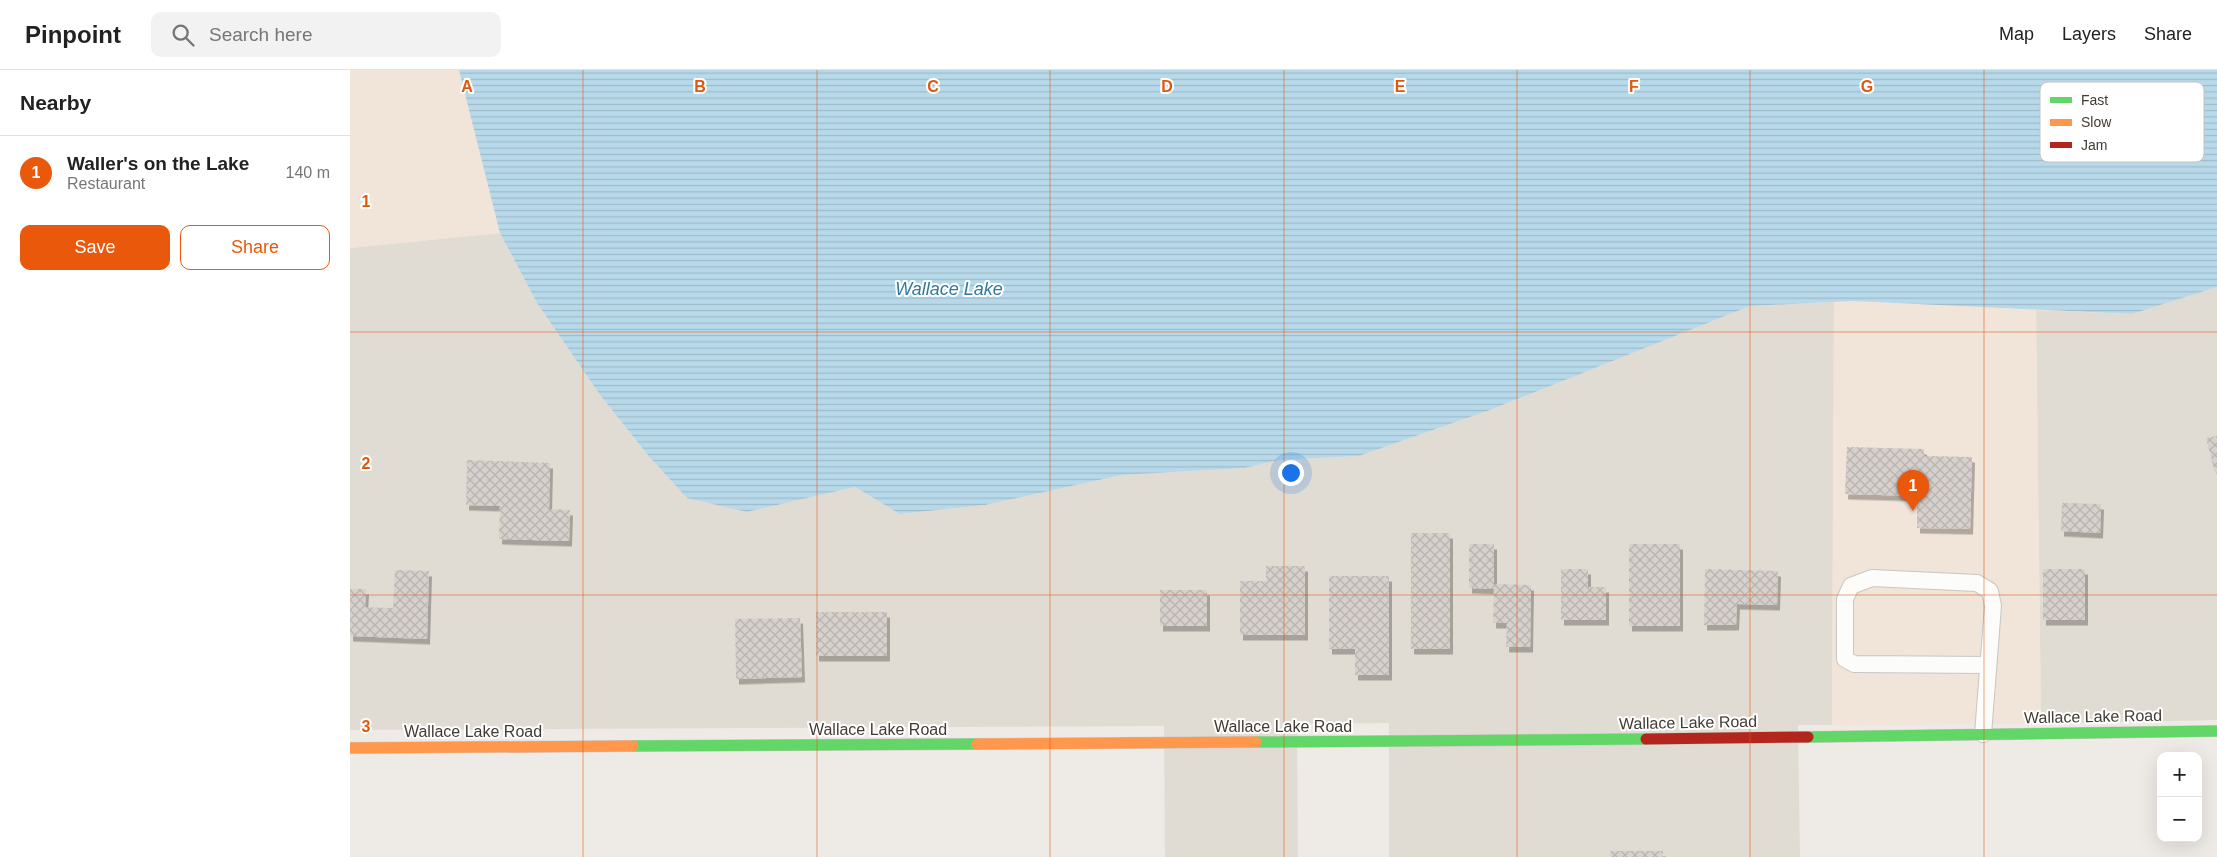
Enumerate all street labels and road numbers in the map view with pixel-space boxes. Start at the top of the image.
street label: Wallace Lake Road [2024,707,2162,726]
street label: Wallace Lake Road [1619,713,1757,732]
street label: Wallace Lake Road [1214,718,1352,735]
street label: Wallace Lake Road [809,721,947,738]
street label: Wallace Lake Road [404,723,542,740]

